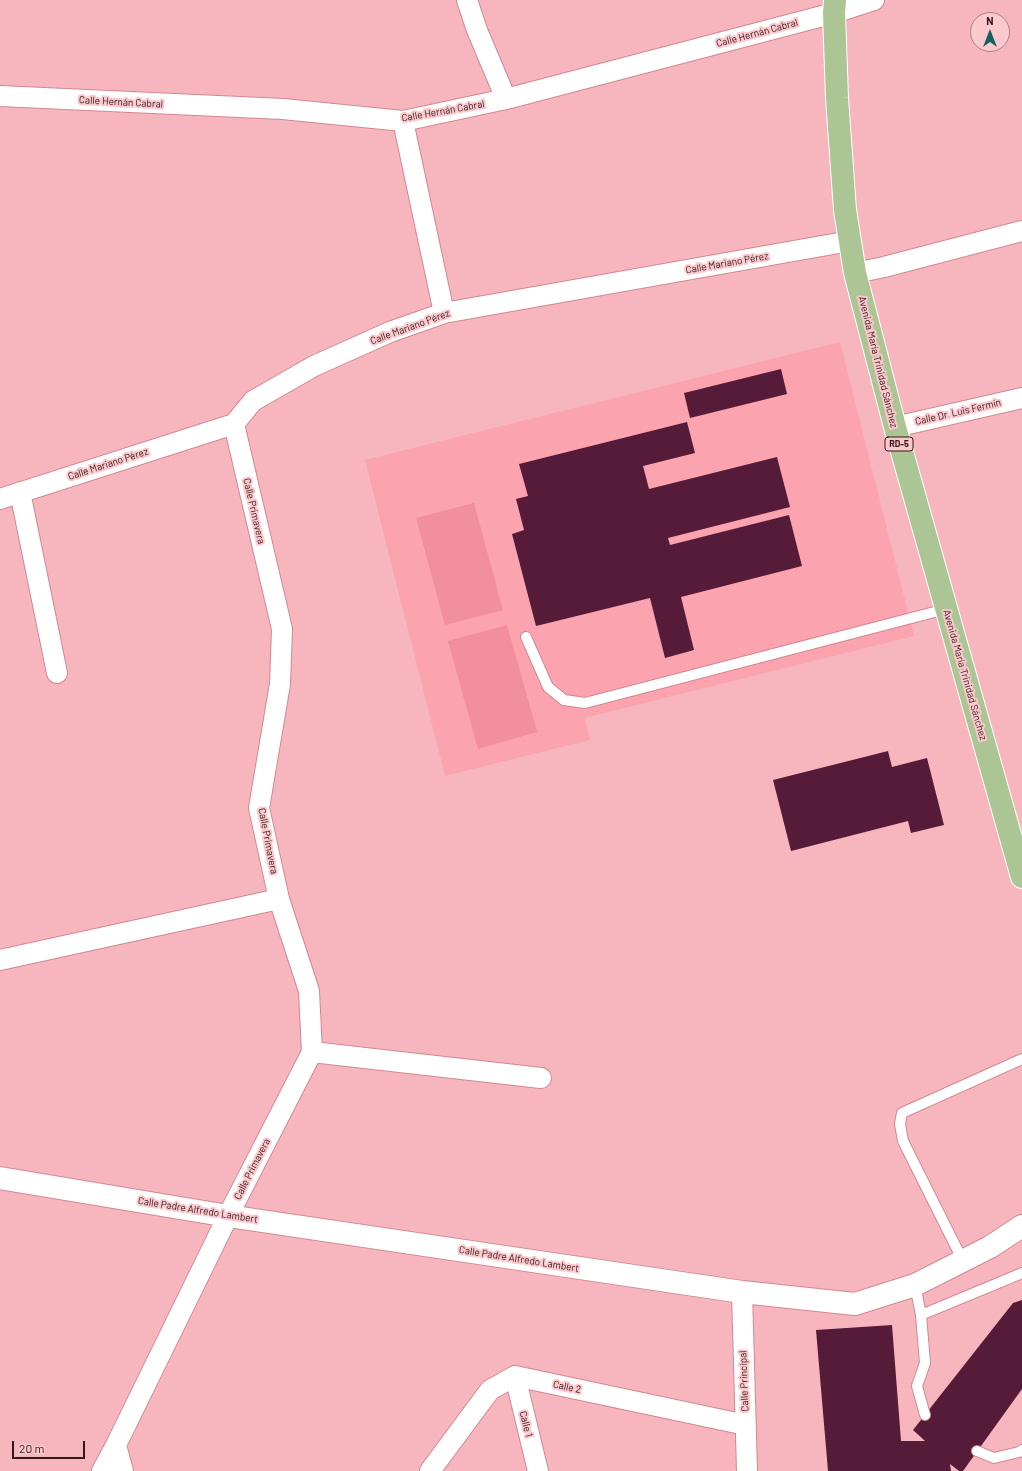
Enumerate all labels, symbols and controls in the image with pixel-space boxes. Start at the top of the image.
north arrow [970,12,1010,52]
text: N [986,14,994,27]
street label: Calle Hernán Cabral [715,16,799,50]
street label: Calle Hernán Cabral [79,94,163,110]
street label: Calle Hernán Cabral [401,98,485,124]
street label: Calle Mariano Pérez [685,250,769,276]
street label: Avenida María Trinidad Sánchez [856,295,900,429]
street label: Calle Mariano Pérez [369,307,451,347]
street label: Calle Dr. Luis Fermín [914,396,1002,428]
road number: RD-5 [885,437,913,451]
street label: Calle Mariano Pérez [66,445,150,483]
street label: Calle Primavera [241,477,267,545]
street label: Avenida María Trinidad Sánchez [941,608,989,742]
street label: Calle Primavera [256,807,280,875]
street label: Calle Primavera [231,1136,273,1202]
street label: Calle Padre Alfredo Lambert [137,1195,259,1225]
street label: Calle Padre Alfredo Lambert [458,1244,580,1274]
street label: Calle Principal [737,1350,751,1412]
street label: Calle 2 [552,1378,582,1396]
street label: Calle 1 [517,1410,535,1438]
scale bar [14,1433,87,1459]
text: 20 m [19,1441,45,1455]

